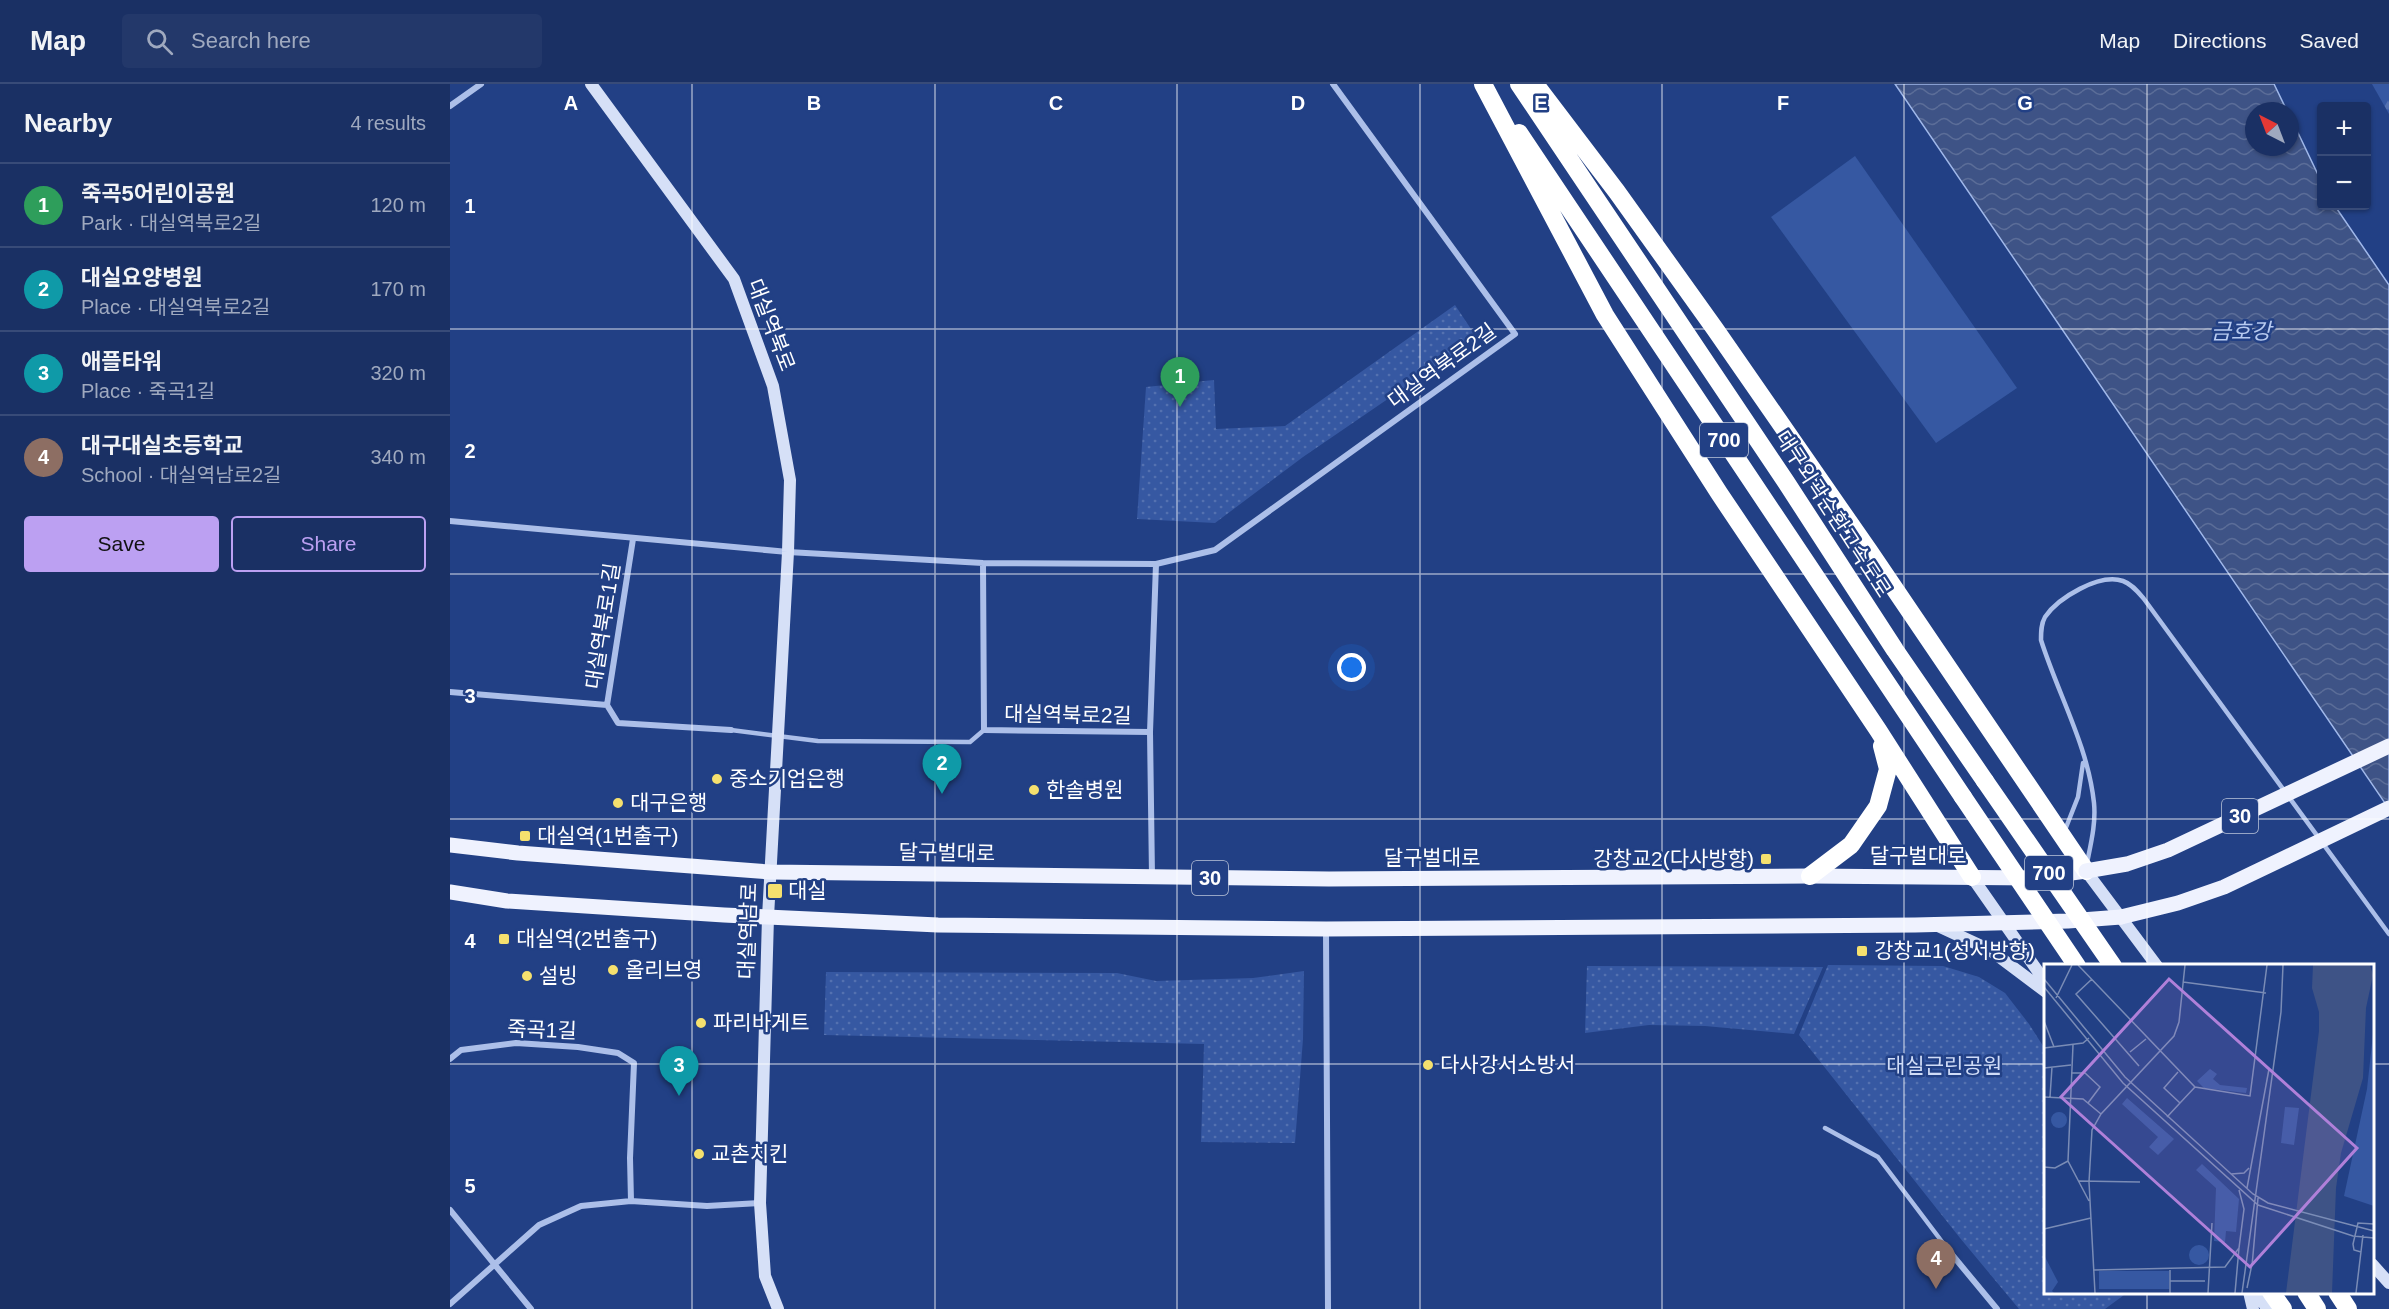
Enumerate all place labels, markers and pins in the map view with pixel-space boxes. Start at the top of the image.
pin: 1 [1160,358,1200,407]
pin: 2 [922,744,962,794]
place label: 중소기업은행 [729,767,845,790]
marker: 중소기업은행 [710,772,724,786]
place label: 한솔병원 [1046,778,1123,801]
marker: 한솔병원 [1027,783,1041,797]
place label: 대구은행 [630,791,707,814]
marker: 대구은행 [611,796,625,810]
place label: 대실역(1번출구) [537,824,679,847]
marker: 대실역(1번출구) [518,829,532,843]
place label: 강창교2(다사방향) [1593,847,1754,870]
marker: 강창교2(다사방향) [1759,852,1773,866]
place label: 대실 [788,879,827,902]
marker: 대실 [766,882,784,900]
place label: 대실역(2번출구) [516,927,658,950]
marker: 대실역(2번출구) [497,932,511,946]
place label: 강창교1(성서방향) [1874,939,2035,962]
marker: 강창교1(성서방향) [1855,944,1869,958]
place label: 올리브영 [625,958,702,981]
marker: 올리브영 [606,963,620,977]
place label: 설빙 [539,964,578,987]
marker: 설빙 [520,969,534,983]
place label: 파리바게트 [713,1011,810,1034]
marker: 파리바게트 [694,1016,708,1030]
pin: 3 [660,1046,698,1096]
place label: 다사강서소방서 [1440,1053,1575,1076]
marker: 다사강서소방서 [1421,1058,1435,1072]
place label: 교촌치킨 [711,1142,788,1165]
marker: 교촌치킨 [692,1147,706,1161]
pin: 4 [1916,1240,1956,1289]

